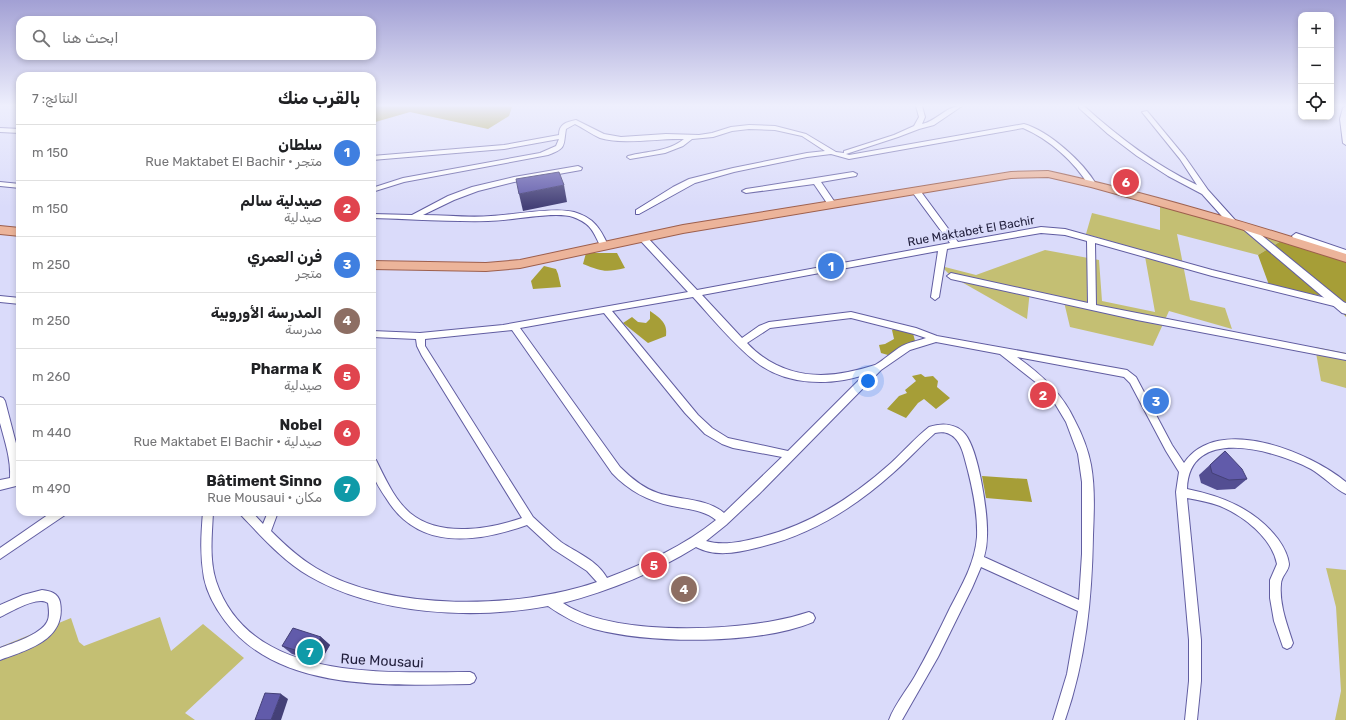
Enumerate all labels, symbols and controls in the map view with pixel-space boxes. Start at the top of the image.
map controls [1298,12,1334,120]
button: + [1298,12,1334,48]
search box [16,16,376,60]
icon: search [30,27,52,49]
text: ابحث هنا [62,29,119,47]
button: − [1298,48,1334,84]
button: locate [1298,84,1334,120]
text: بالقرب منك [278,88,360,108]
text: النتائج: 7 [32,91,78,106]
text: سلطان [278,136,322,154]
text: 150 m [32,145,68,160]
text: 1 [344,145,350,160]
text: متجر · Rue Maktabet El Bachir [145,154,322,169]
pin: 6 [1113,167,1139,197]
text: صيدلية سالم [240,192,322,210]
text: 150 m [32,201,68,216]
text: 2 [343,201,351,216]
text: صيدلية [284,210,322,225]
street label: Rue Maktabet El Bachir [906,213,1036,249]
text: فرن العمري [247,248,322,266]
pin: 1 [818,251,844,281]
text: 250 m [32,257,70,272]
text: 3 [343,257,351,272]
text: متجر [296,266,322,281]
text: المدرسة الأوروبية [211,304,322,322]
text: 250 m [32,313,70,328]
text: 4 [343,313,351,328]
text: مدرسة [285,322,322,337]
text: Pharma K [251,360,322,378]
text: 260 m [32,369,70,384]
text: 5 [343,369,351,384]
your location [858,371,878,391]
text: صيدلية [284,378,322,393]
pin: 2 [1030,380,1056,410]
pin: 3 [1143,386,1169,416]
text: Nobel [279,416,322,434]
text: 440 m [32,425,71,440]
text: 6 [343,425,351,440]
text: صيدلية · Rue Maktabet El Bachir [134,434,322,449]
text: Bâtiment Sinno [206,472,322,490]
text: 490 m [32,481,71,496]
text: 7 [343,481,351,496]
text: مكان · Rue Mousaui [207,490,322,505]
pin: 5 [641,550,667,580]
pin: 4 [671,574,697,604]
pin: 7 [297,637,323,667]
street label: Rue Mousaui [340,650,424,672]

